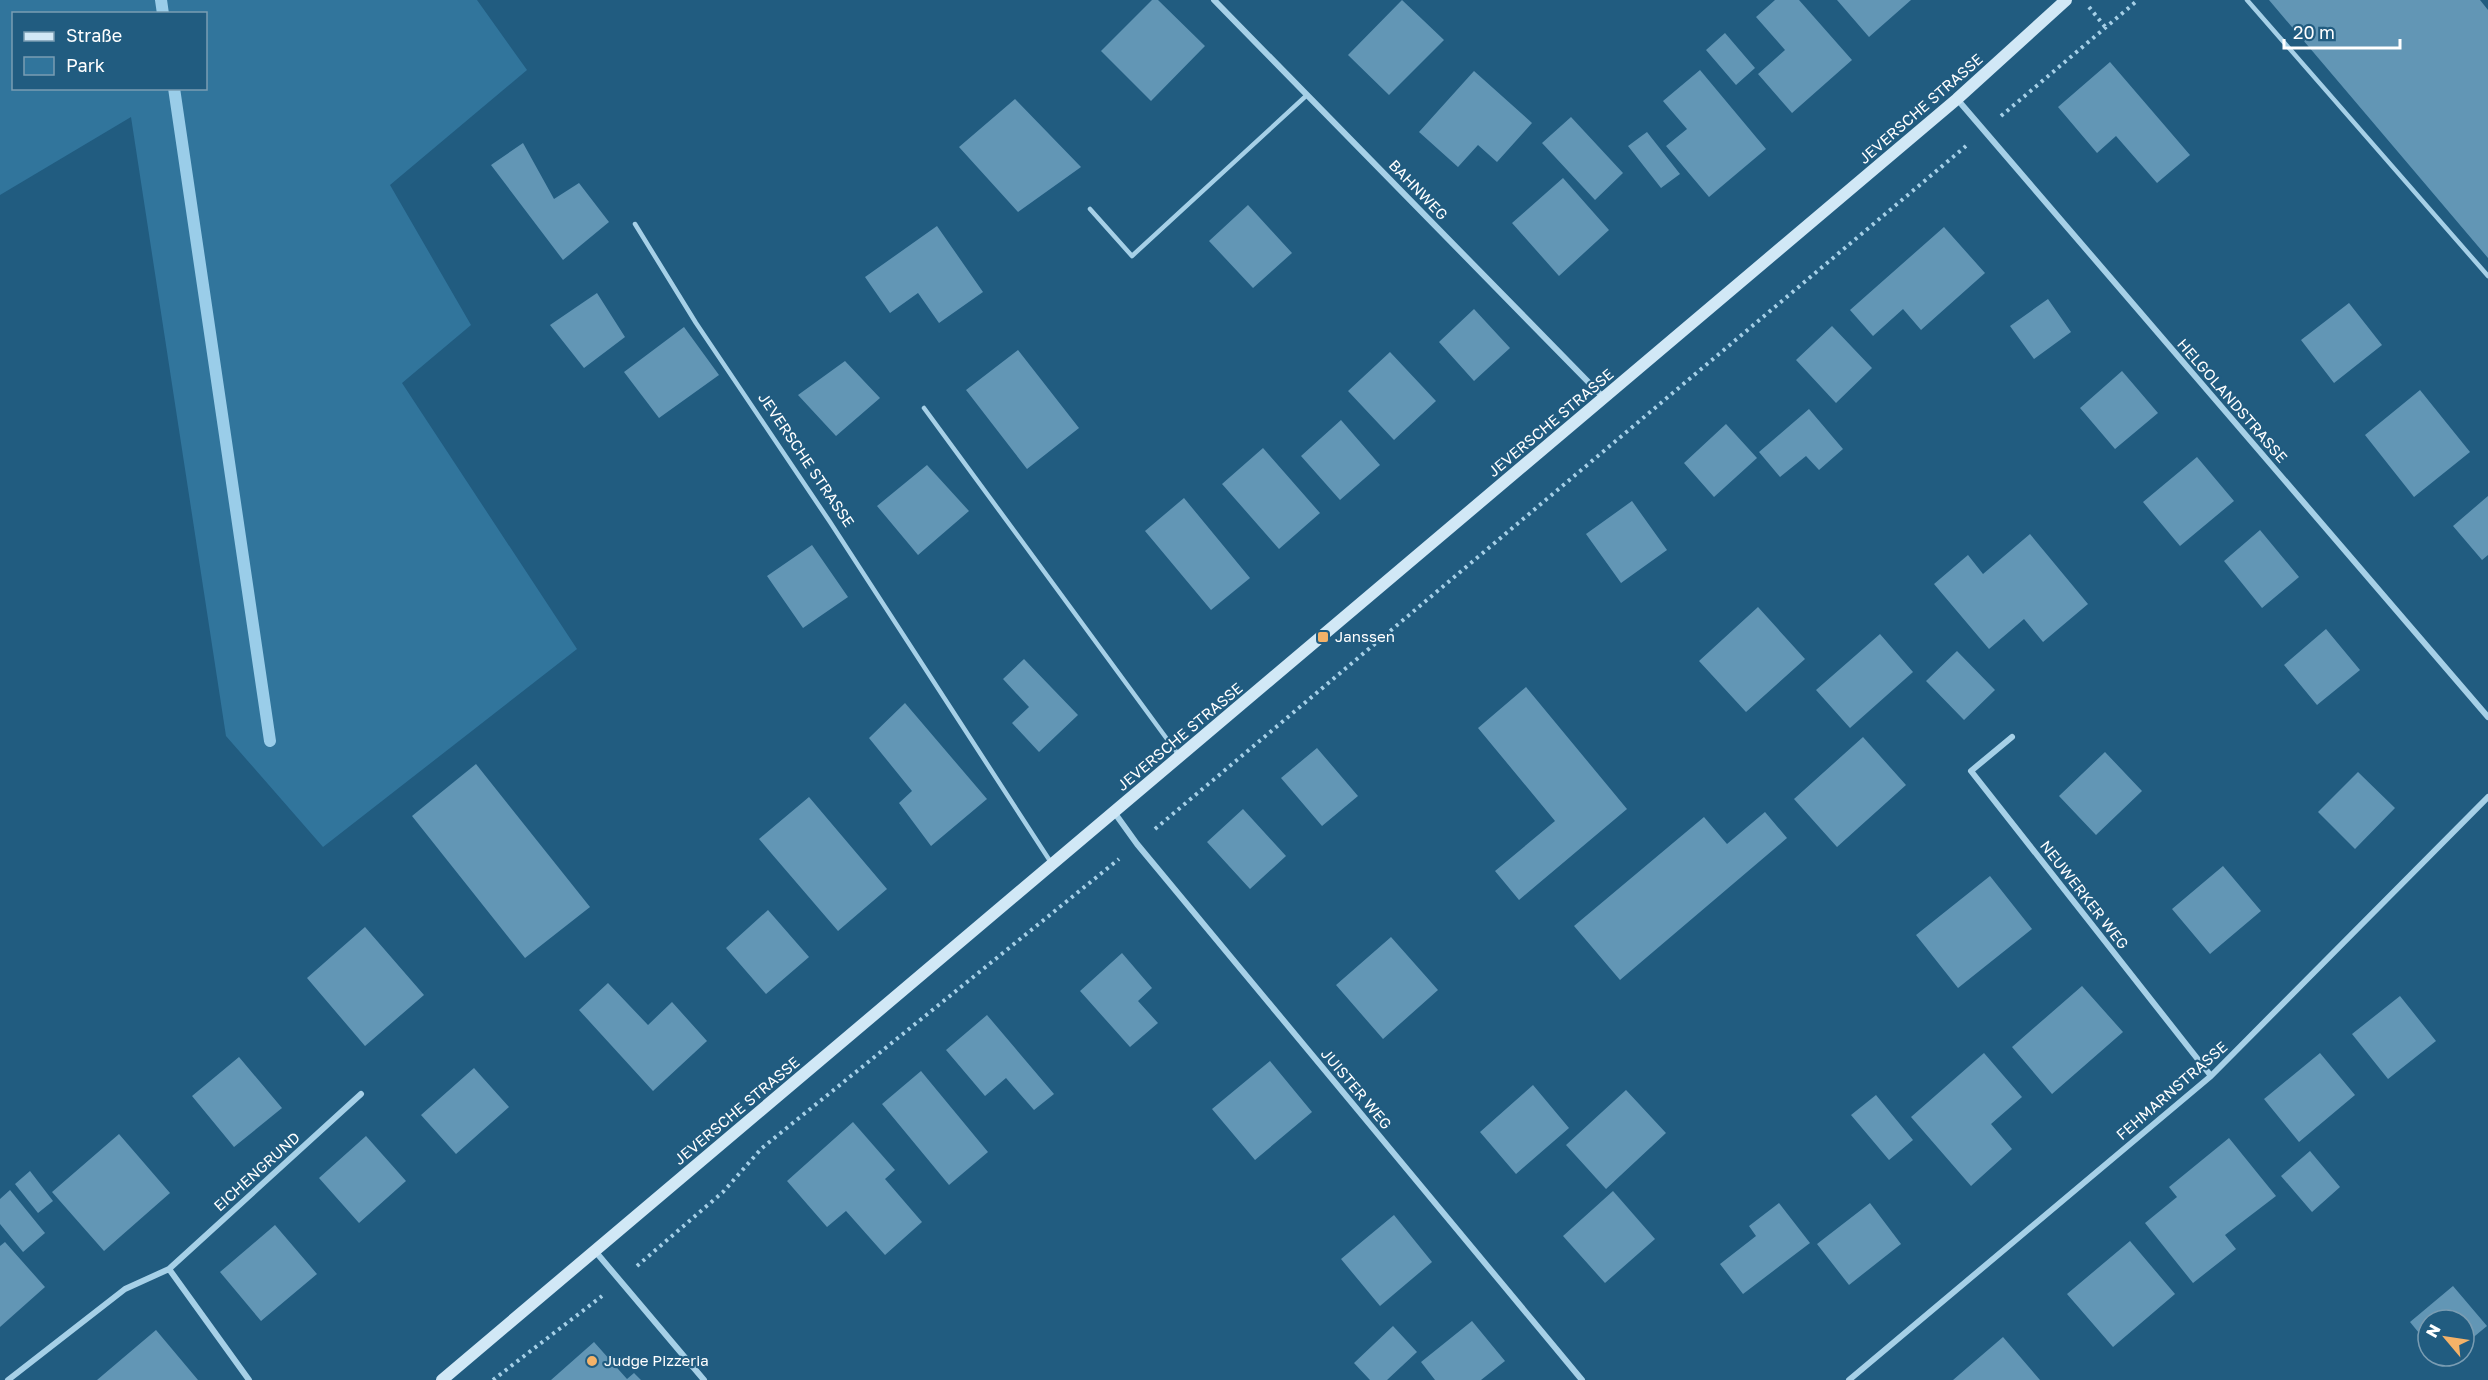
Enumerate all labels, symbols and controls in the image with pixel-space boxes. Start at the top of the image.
legend [12,12,207,90]
scale bar [2284,12,2400,50]
text: 20 m [2293,21,2335,43]
text: Straße [66,24,122,46]
street label: JEVERSCHE STRASSE [1855,50,1986,167]
text: Park [66,54,105,76]
street label: BAHNWEG [1386,155,1452,223]
street label: HELGOLANDSTRASSE [2174,335,2291,466]
street label: JEVERSCHE STRASSE [1484,364,1617,480]
street label: JEVERSCHE STRASSE [755,389,859,530]
place label: Janssen [1335,627,1395,645]
marker: Janssen [1316,630,1330,644]
street label: JEVERSCHE STRASSE [1113,678,1246,794]
street label: NEUWERKER WEG [2037,837,2133,952]
street label: FEHMARNSTRASSE [2112,1037,2231,1143]
street label: JUISTER WEG [1318,1044,1396,1132]
street label: JEVERSCHE STRASSE [670,1052,803,1168]
street label: EICHENGRUND [210,1128,303,1215]
north arrow [2416,1308,2476,1368]
text: N [2421,1321,2445,1341]
place label: Judge Pizzeria [604,1351,709,1369]
marker: Judge Pizzeria [585,1354,599,1368]

